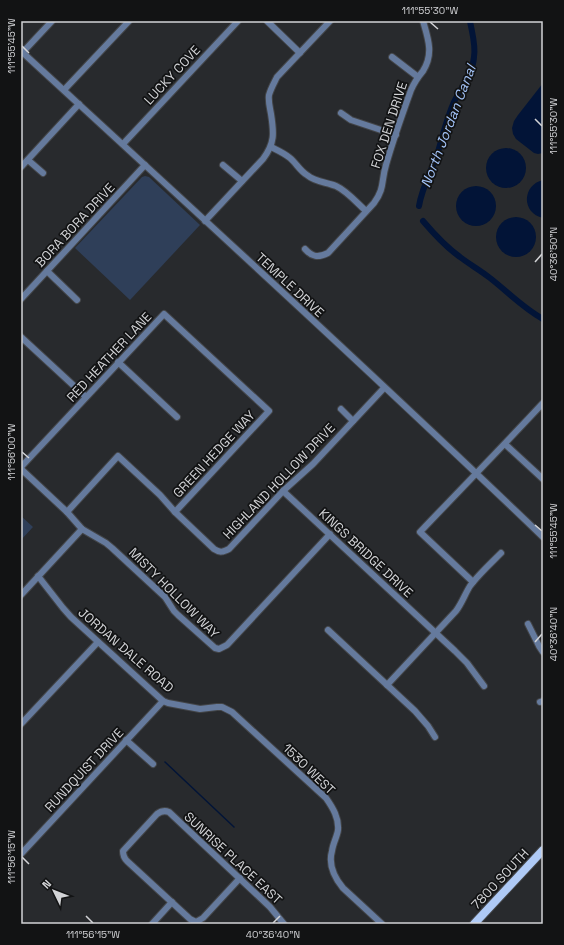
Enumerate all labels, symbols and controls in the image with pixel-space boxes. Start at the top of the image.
text: 111°55'30"W [402,4,458,17]
text: 111°55'45"W [5,18,18,74]
street label: LUCKY COVE [140,42,204,108]
water label: North Jordan Canal [416,61,480,190]
street label: FOX DEN DRIVE [367,79,411,171]
text: 111°55'30"W [547,98,560,154]
street label: BORA BORA DRIVE [32,179,118,271]
text: 40°36'50"N [547,227,560,281]
street label: TEMPLE DRIVE [252,249,328,321]
street label: RED HEATHER LANE [63,308,155,406]
street label: GREEN HEDGE WAY [169,407,259,501]
street label: HIGHLAND HOLLOW DRIVE [219,420,339,542]
text: 111°56'00"W [5,423,18,480]
text: 111°55'45"W [547,503,560,559]
street label: KINGS BRIDGE DRIVE [315,505,417,601]
street label: MISTY HOLLOW WAY [125,544,223,642]
street label: JORDAN DALE ROAD [75,604,177,696]
text: 40°36'40"N [547,607,560,661]
street label: RUNDQUIST DRIVE [41,725,127,815]
street label: 1530 WEST [279,740,339,798]
street label: SUNRISE PLACE EAST [180,808,286,908]
text: 111°56'15"W [5,830,18,884]
street label: 7800 SOUTH [468,845,532,913]
north arrow [34,871,74,911]
text: N [39,877,54,892]
text: 111°56'15"W [66,928,120,941]
text: 40°36'40"N [246,928,300,941]

